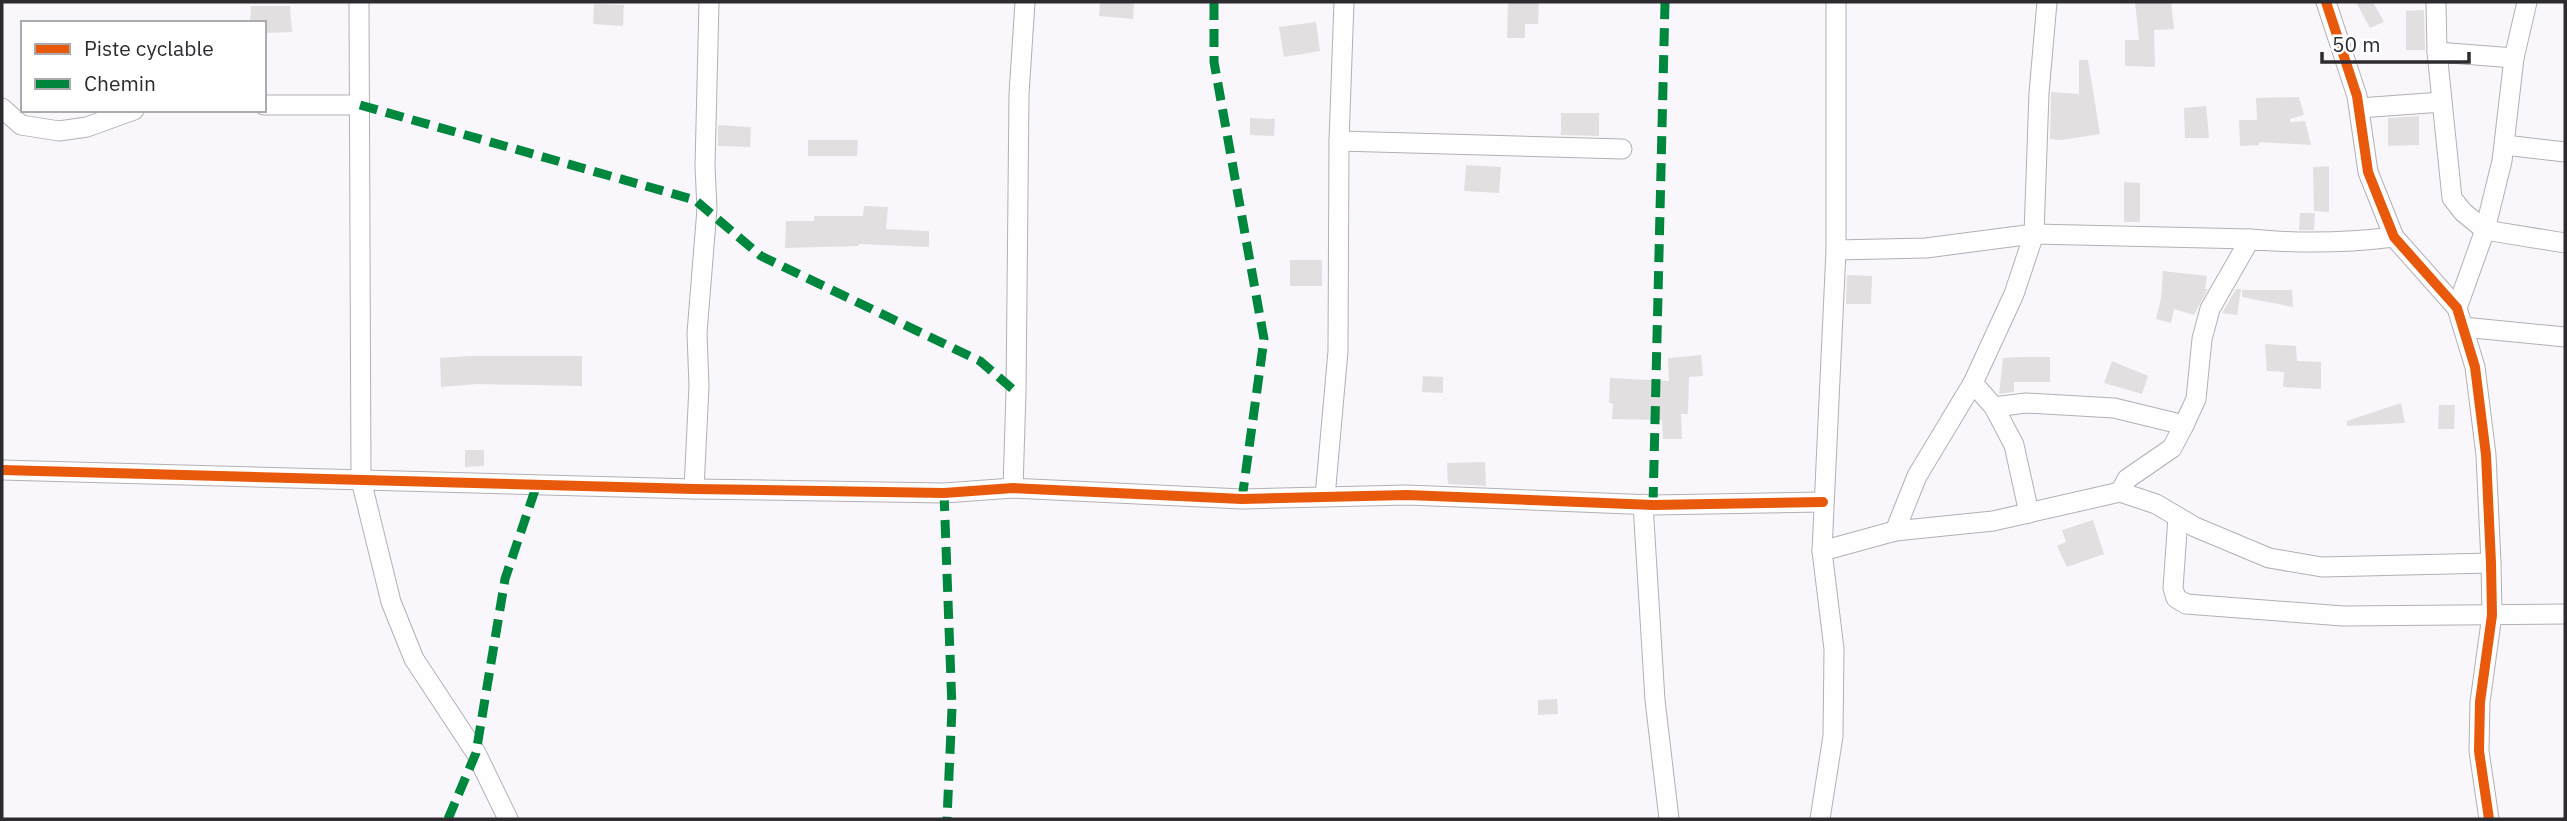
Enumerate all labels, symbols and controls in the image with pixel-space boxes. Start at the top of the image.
legend [21,21,266,112]
scale bar [2322,21,2469,65]
text: 50 m [2332,30,2381,58]
text: Piste cyclable [84,34,214,62]
text: Chemin [84,69,156,97]

